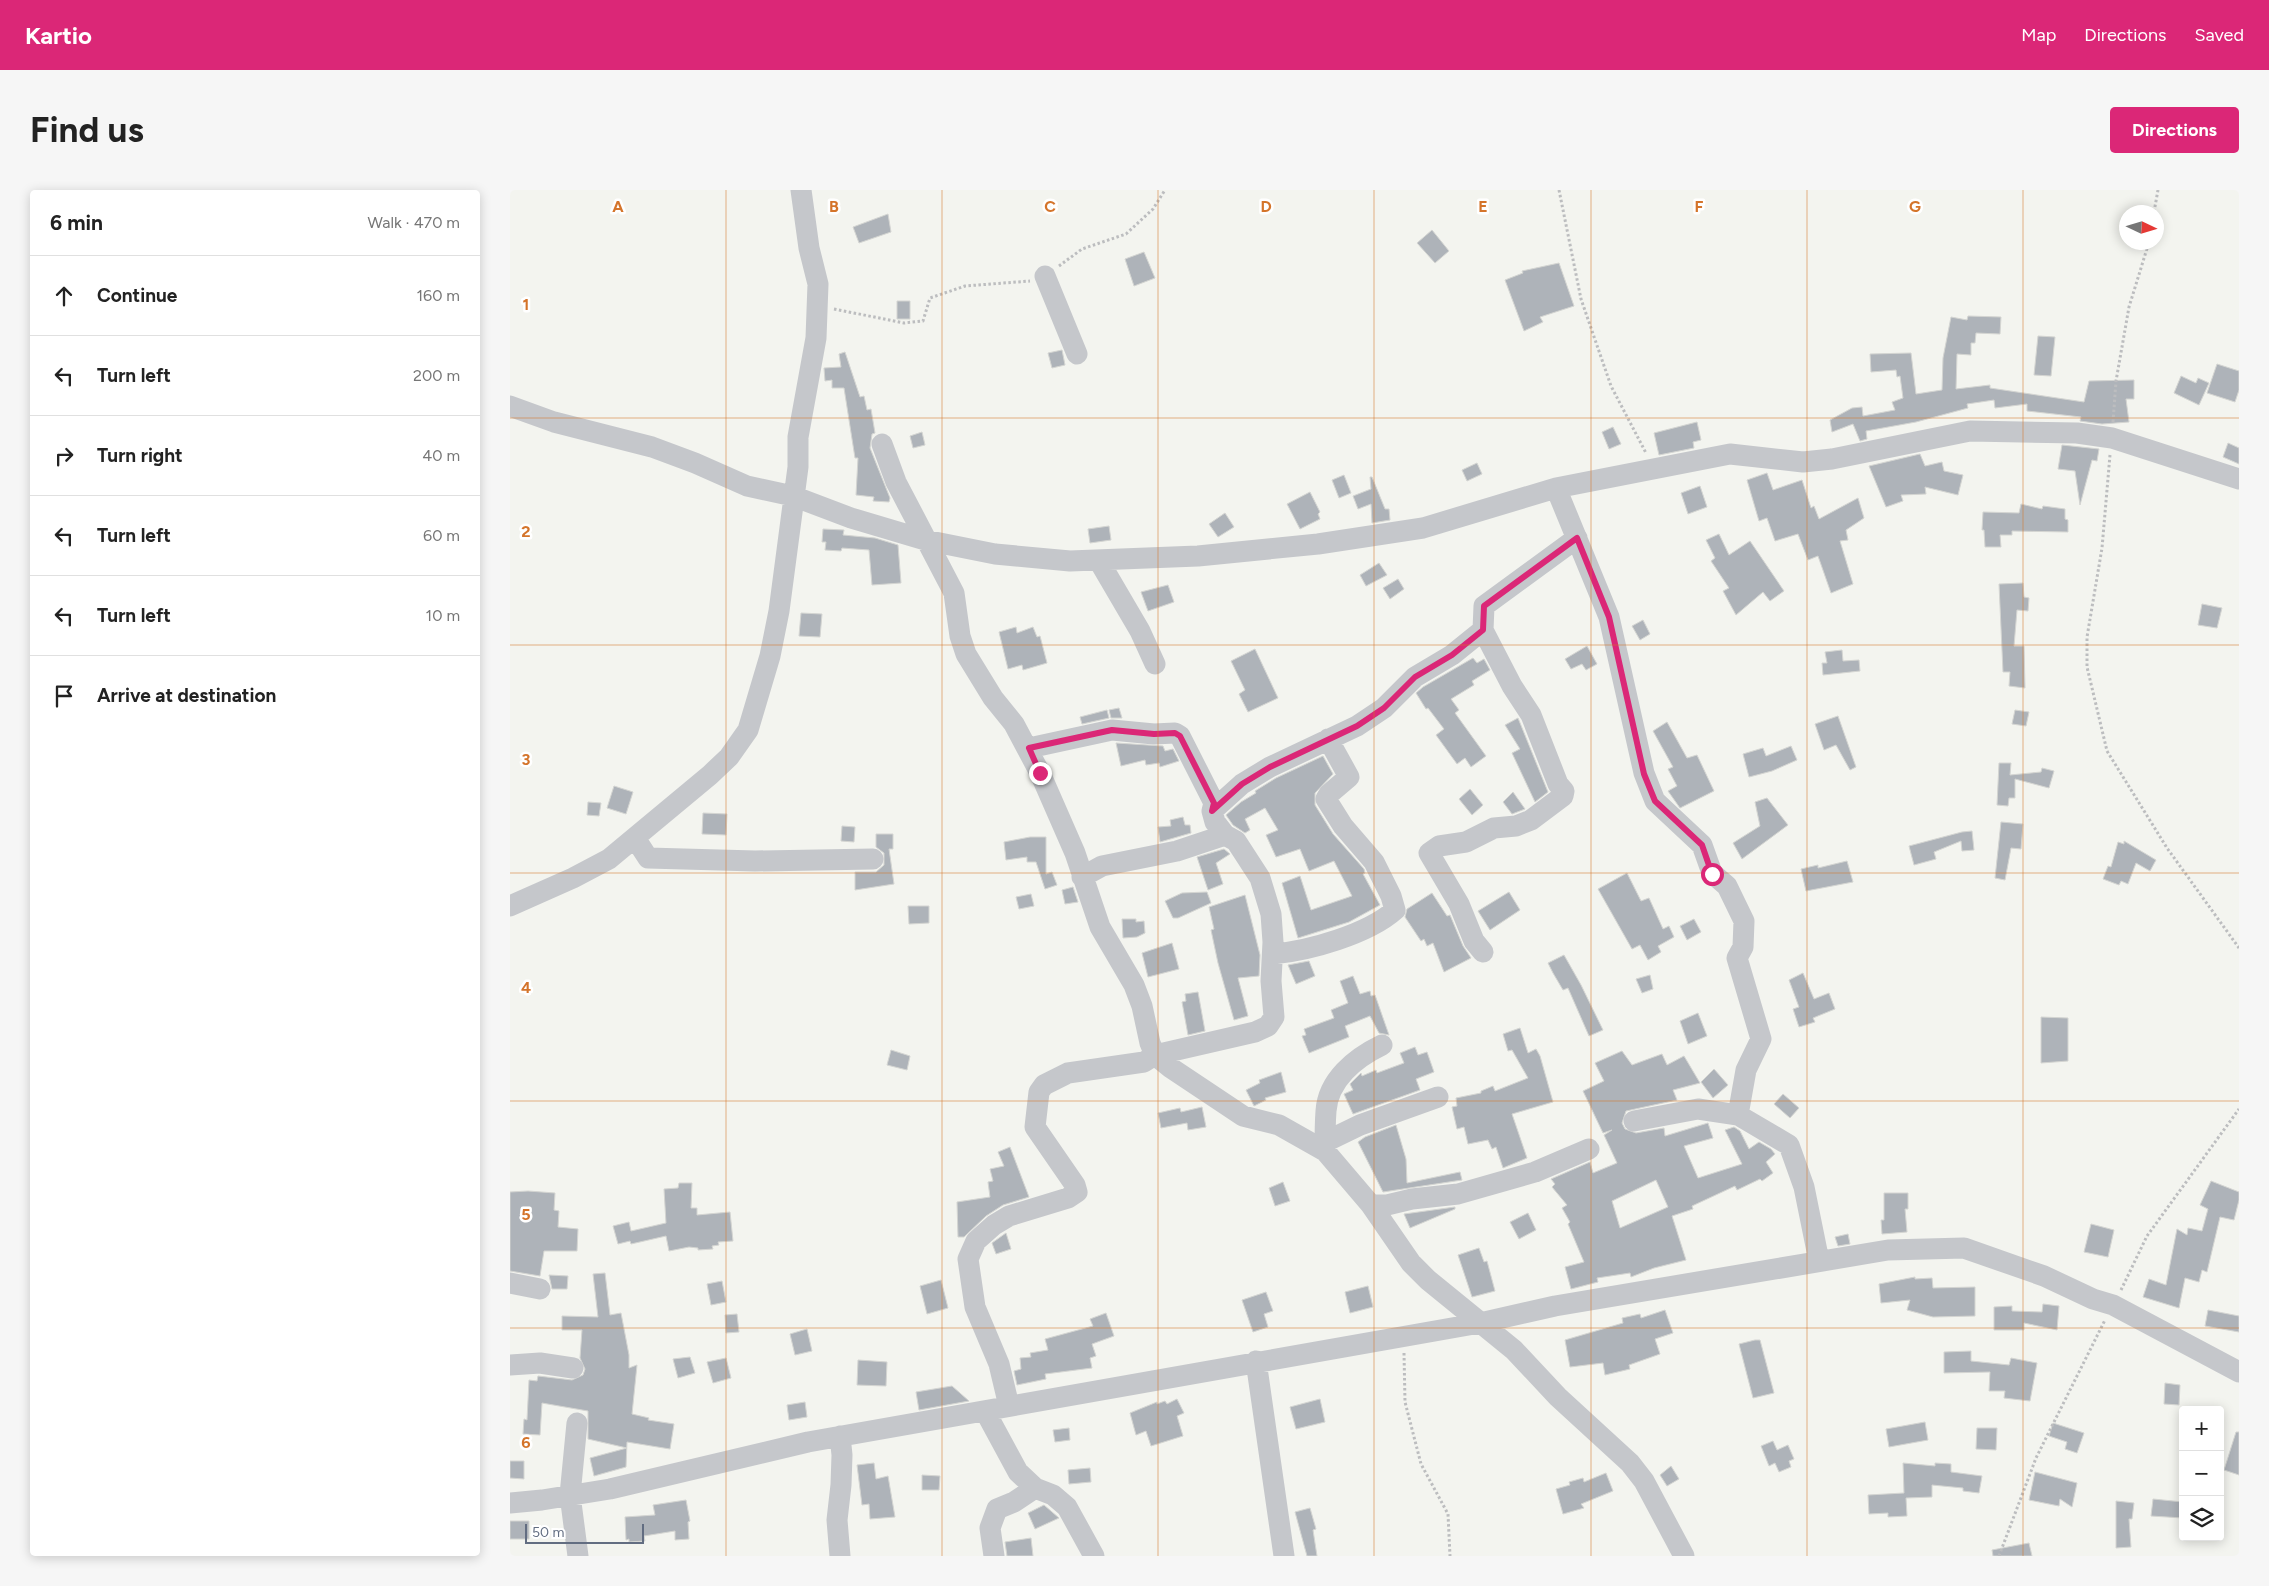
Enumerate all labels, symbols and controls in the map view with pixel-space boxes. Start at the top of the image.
text: Kartio [25,21,92,50]
text: Map [2021,24,2056,46]
text: Directions [2084,24,2166,46]
text: Saved [2194,24,2244,46]
button: Directions [2110,107,2239,153]
text: Find us [30,109,144,151]
text: A [612,197,624,216]
text: B [829,197,839,216]
text: C [1044,197,1056,216]
text: D [1260,197,1272,216]
text: E [1478,197,1488,216]
text: F [1695,197,1704,216]
text: G [1909,197,1921,216]
north arrow [2119,205,2164,250]
text: 6 min [50,210,103,235]
text: Walk · 470 m [368,213,460,232]
icon: ahead [50,282,78,310]
text: Continue [97,284,177,307]
text: 160 m [417,286,460,305]
text: 1 [523,295,529,314]
icon: left [50,362,78,390]
text: Turn left [97,364,171,387]
text: 200 m [413,366,460,385]
icon: right [50,442,78,470]
text: Turn right [97,444,183,467]
text: 40 m [422,446,460,465]
icon: left [50,522,78,550]
text: 2 [521,522,531,541]
text: Turn left [97,524,171,547]
text: 60 m [423,526,460,545]
icon: left [50,602,78,630]
text: Turn left [97,604,171,627]
text: 10 m [426,606,460,625]
icon: arrive [50,682,78,710]
text: Arrive at destination [97,684,276,707]
text: 3 [522,750,531,769]
route end [1029,762,1052,785]
route start [1701,863,1724,886]
text: 4 [521,978,531,997]
text: 5 [521,1205,531,1224]
map controls [2179,1406,2224,1541]
button: + [2179,1406,2224,1451]
text: 6 [521,1433,531,1452]
button: − [2179,1451,2224,1496]
button: layers [2179,1496,2224,1541]
scale bar [525,1521,644,1544]
text: 50 m [532,1524,564,1541]

